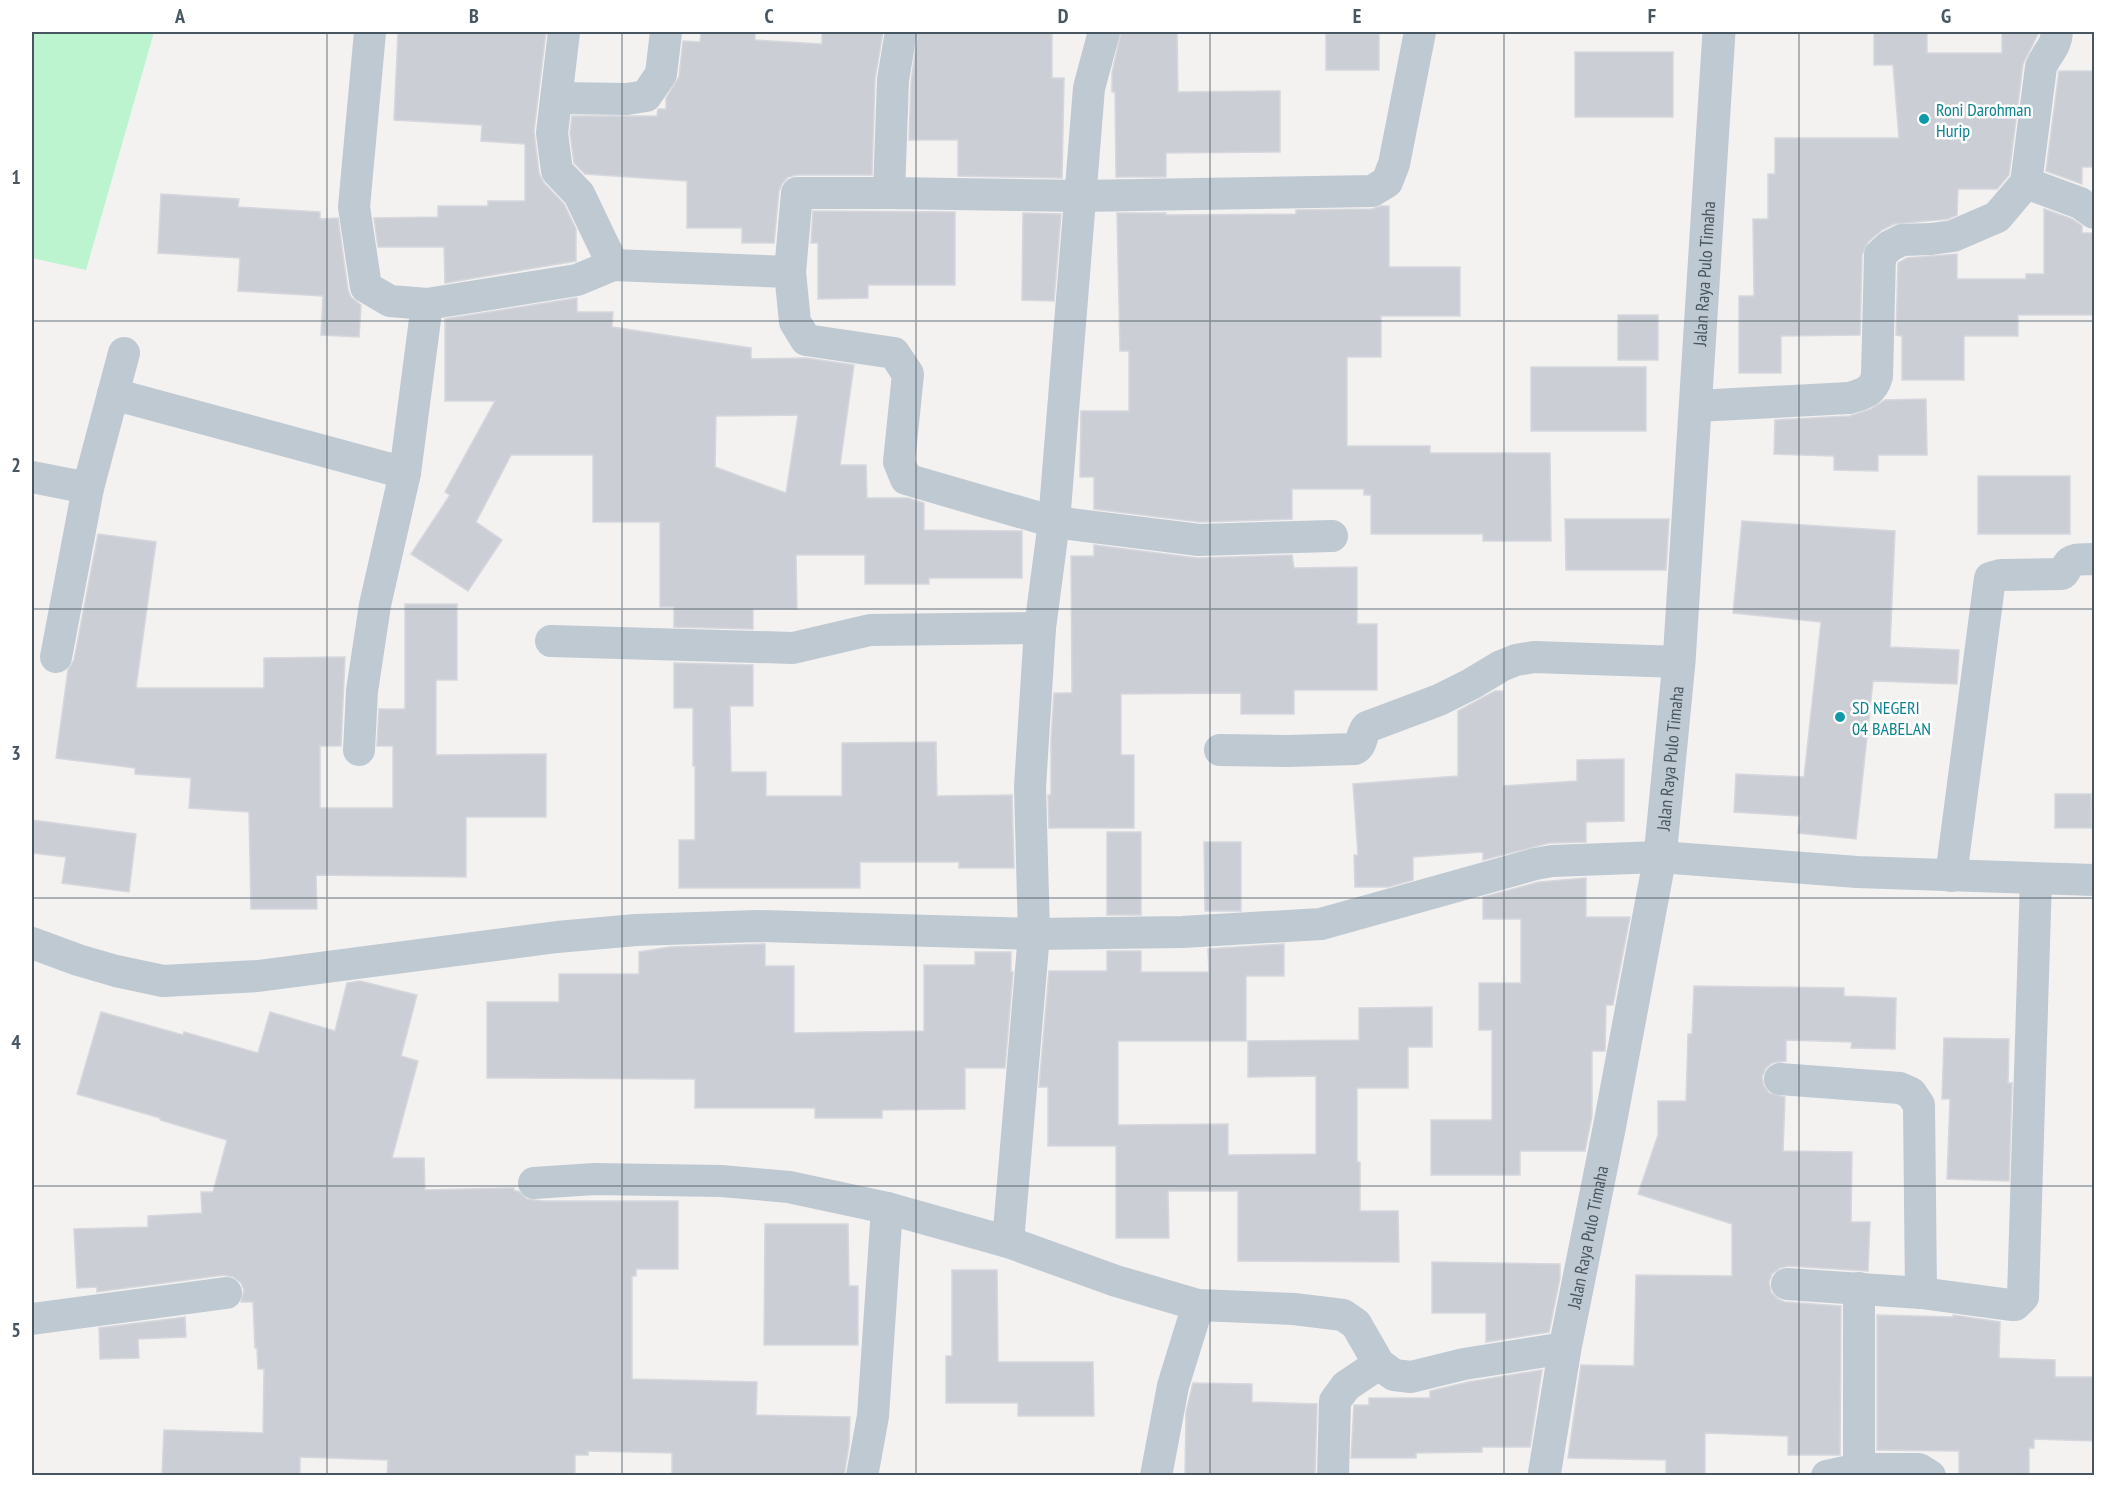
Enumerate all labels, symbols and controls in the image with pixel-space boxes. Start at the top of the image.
text: A [174,3,186,29]
text: B [469,3,479,29]
text: C [764,3,774,29]
text: D [1058,3,1069,29]
text: E [1353,3,1361,29]
text: F [1648,3,1656,29]
text: G [1941,3,1951,29]
place label: Roni Darohman Hurip [1936,98,2031,142]
marker: Roni Darohman Hurip [1917,112,1931,126]
text: 1 [11,164,21,190]
street label: Jalan Raya Pulo Timaha [1688,200,1720,348]
text: 2 [11,452,21,478]
street label: Jalan Raya Pulo Timaha [1651,685,1688,833]
place label: SD NEGERI 04 BABELAN [1852,696,1931,740]
marker: SD NEGERI 04 BABELAN [1833,710,1847,724]
text: 3 [11,740,21,766]
text: 4 [11,1029,21,1055]
street label: Jalan Raya Pulo Timaha [1562,1164,1613,1311]
text: 5 [11,1317,21,1343]

